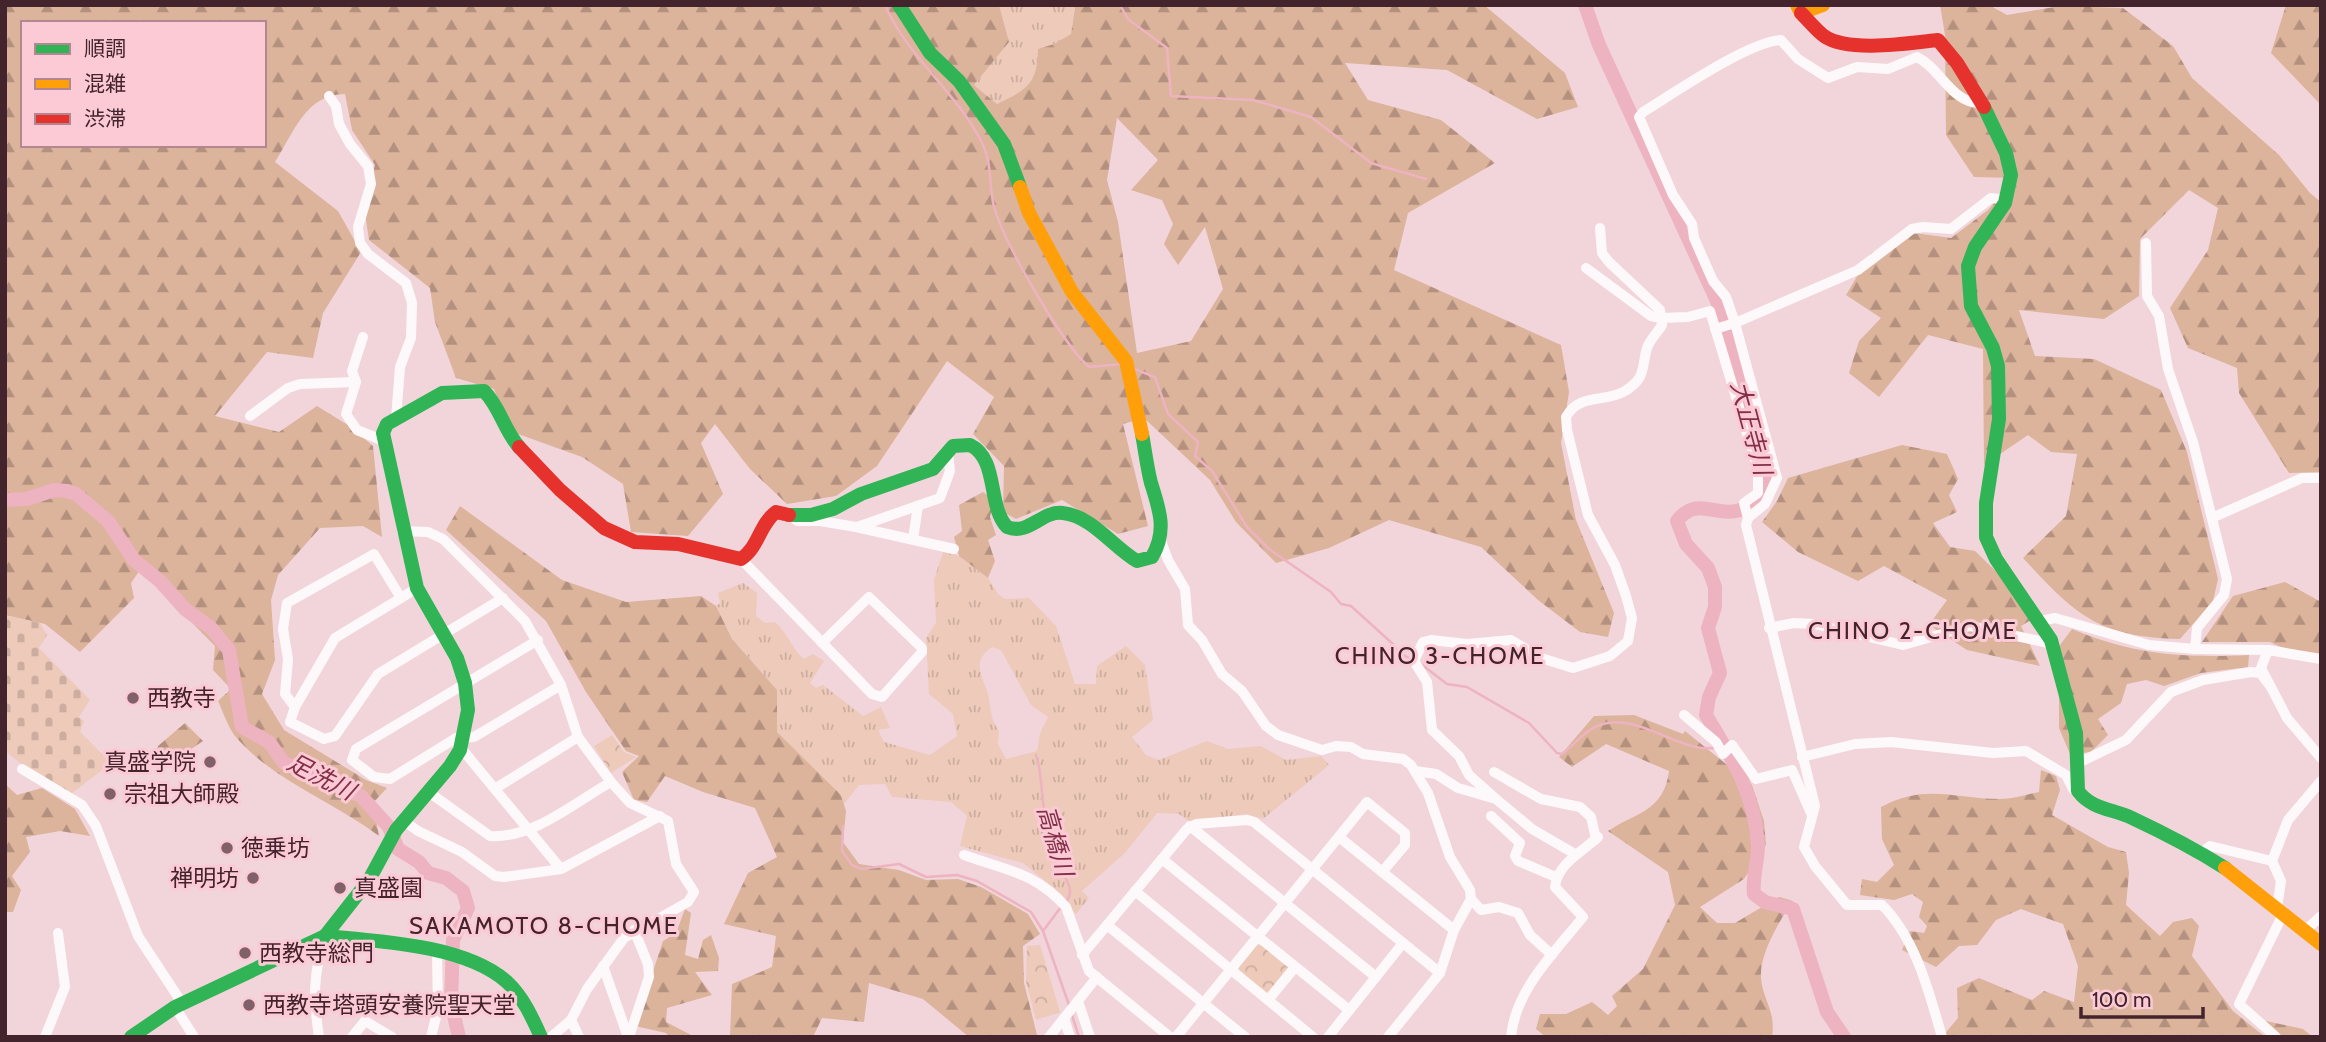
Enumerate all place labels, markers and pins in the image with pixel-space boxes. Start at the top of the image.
place label: 西教寺 [147,684,216,712]
marker: 西教寺 [125,690,141,706]
place label: 真盛学院 [104,748,196,776]
marker: 真盛学院 [202,754,218,770]
place label: 宗祖大師殿 [124,780,239,808]
marker: 宗祖大師殿 [102,786,118,802]
place label: 徳乗坊 [241,834,310,862]
marker: 徳乗坊 [219,840,235,856]
place label: 禅明坊 [170,864,239,892]
marker: 禅明坊 [245,870,261,886]
place label: 真盛園 [354,874,423,902]
marker: 真盛園 [332,880,348,896]
place label: 西教寺総門 [259,939,374,967]
marker: 西教寺総門 [237,945,253,961]
place label: 西教寺塔頭安養院聖天堂 [263,991,516,1019]
marker: 西教寺塔頭安養院聖天堂 [241,997,257,1013]

